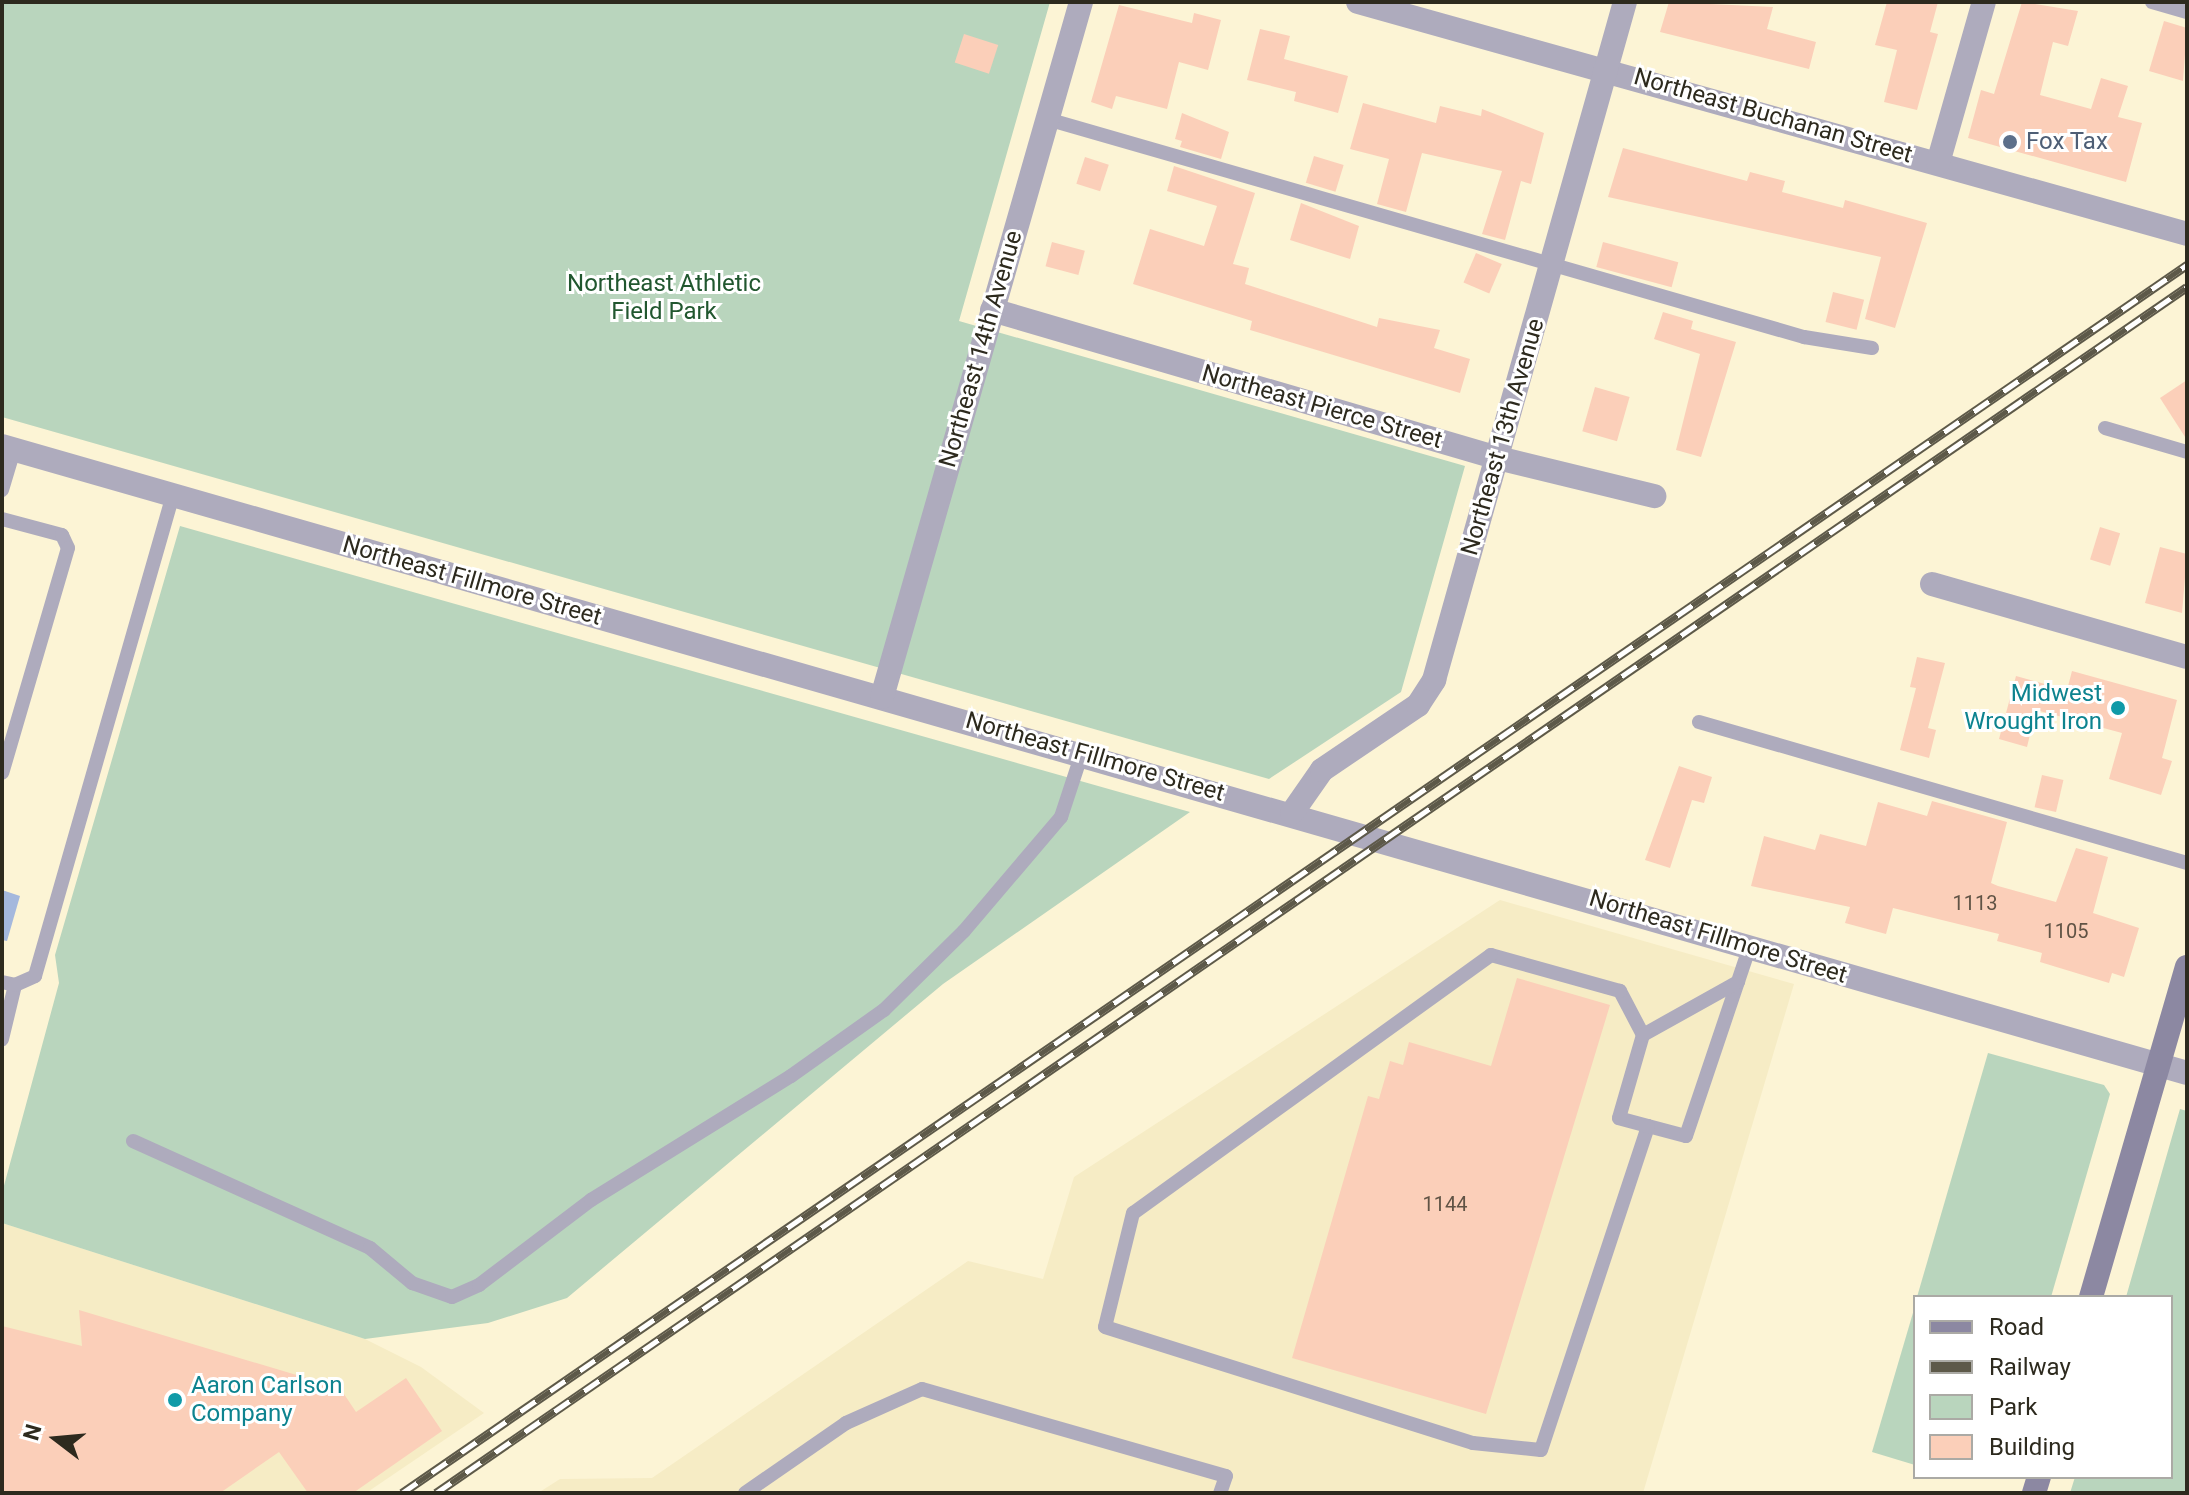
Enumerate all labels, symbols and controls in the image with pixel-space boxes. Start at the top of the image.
street label: Northeast Buchanan Street [1630,62,1916,170]
place label: Fox Tax [2026,128,2108,156]
marker: Fox Tax [2001,133,2019,151]
street label: Northeast 14th Avenue [933,227,1029,471]
park label: Northeast Athletic Field Park [567,270,761,326]
street label: Northeast 13th Avenue [1455,315,1551,559]
street label: Northeast Pierce Street [1198,359,1446,455]
street label: Northeast Fillmore Street [339,530,605,632]
place label: Midwest Wrought Iron [1964,680,2102,736]
marker: Midwest Wrought Iron [2109,699,2127,717]
street label: Northeast Fillmore Street [962,706,1228,808]
street label: Northeast Fillmore Street [1586,884,1850,990]
house number: 1113 [1953,891,1997,915]
house number: 1105 [2044,919,2088,943]
house number: 1144 [1423,1192,1467,1216]
legend [1913,1295,2173,1479]
text: Road [1989,1313,2044,1341]
text: Railway [1989,1353,2071,1381]
place label: Aaron Carlson Company [191,1372,342,1428]
marker: Aaron Carlson Company [166,1391,184,1409]
text: Park [1989,1393,2037,1421]
north arrow [16,1399,96,1479]
text: N [18,1421,47,1443]
text: Building [1989,1433,2075,1461]

